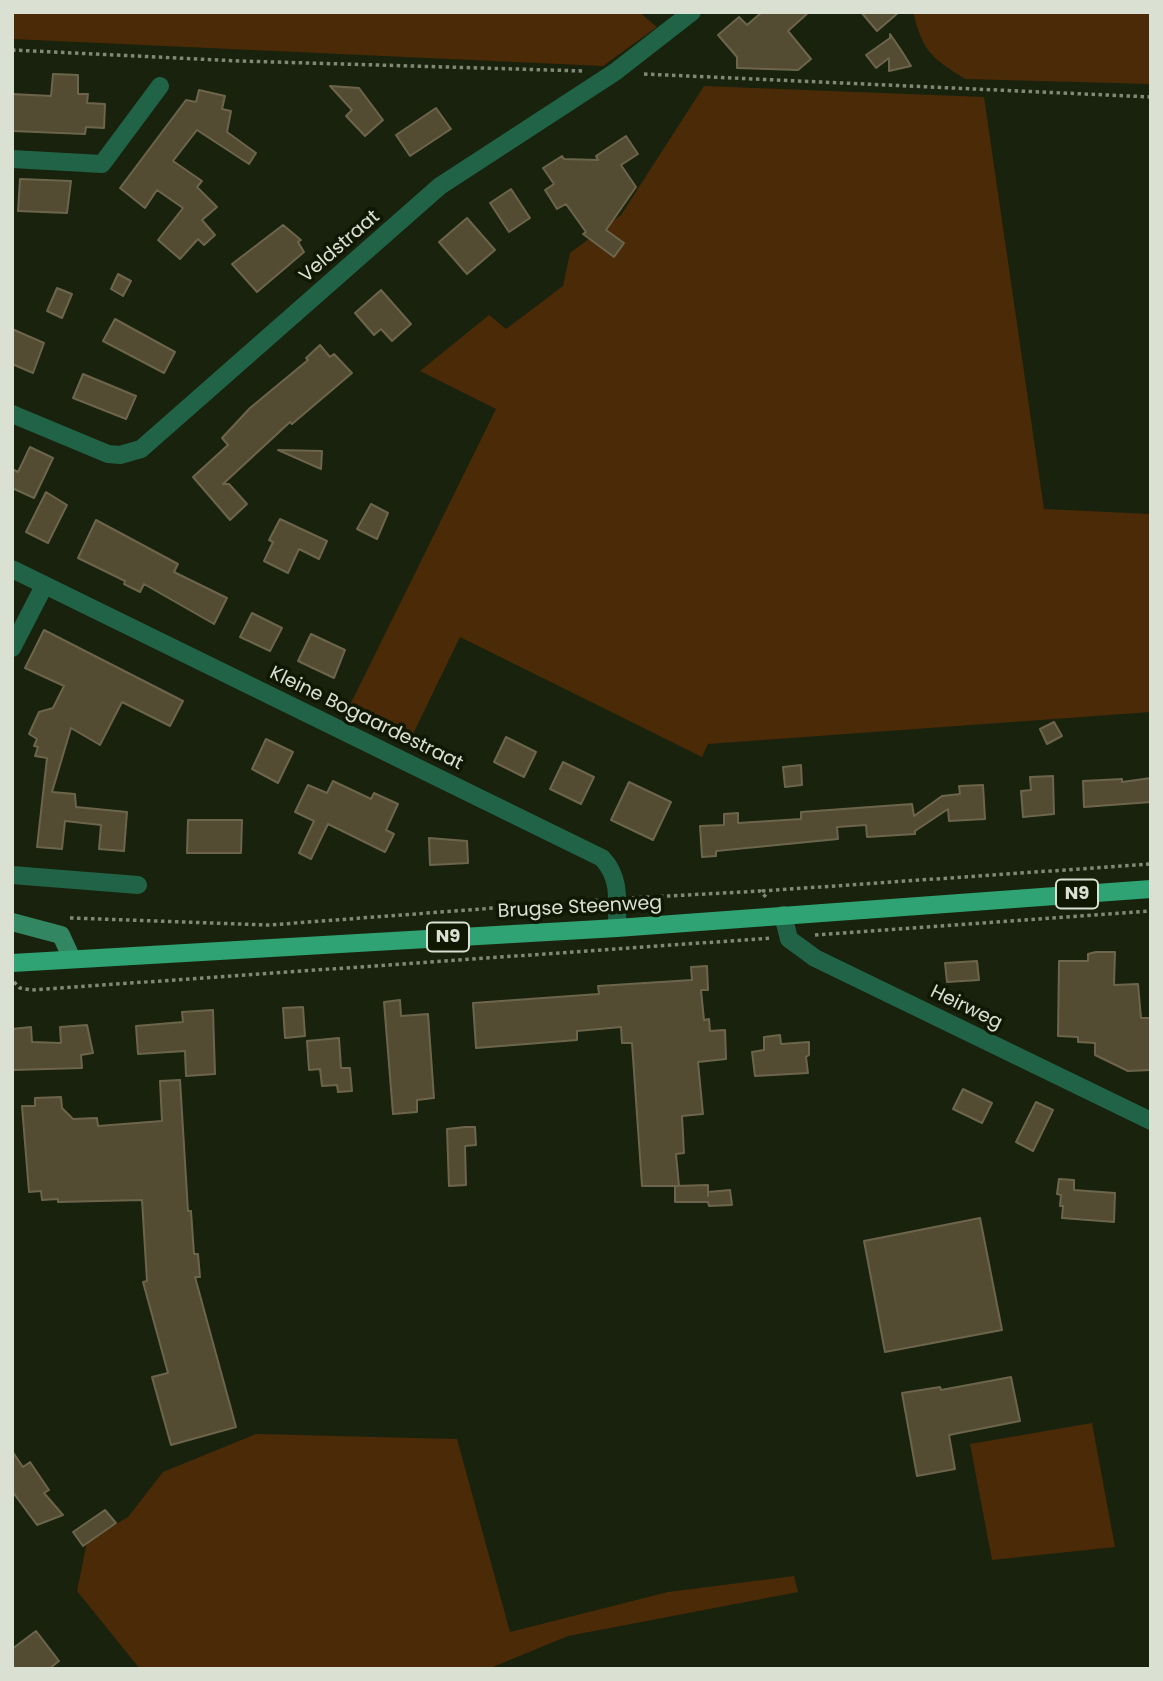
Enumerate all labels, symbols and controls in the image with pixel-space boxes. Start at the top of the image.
street label: Veldstraat [295,206,385,288]
street label: Kleine Bogaardestraat [266,662,466,776]
road number: N9 [1056,880,1098,908]
street label: Brugse Steenweg [497,892,663,924]
road number: N9 [427,922,469,952]
street label: Heirweg [926,981,1006,1035]

